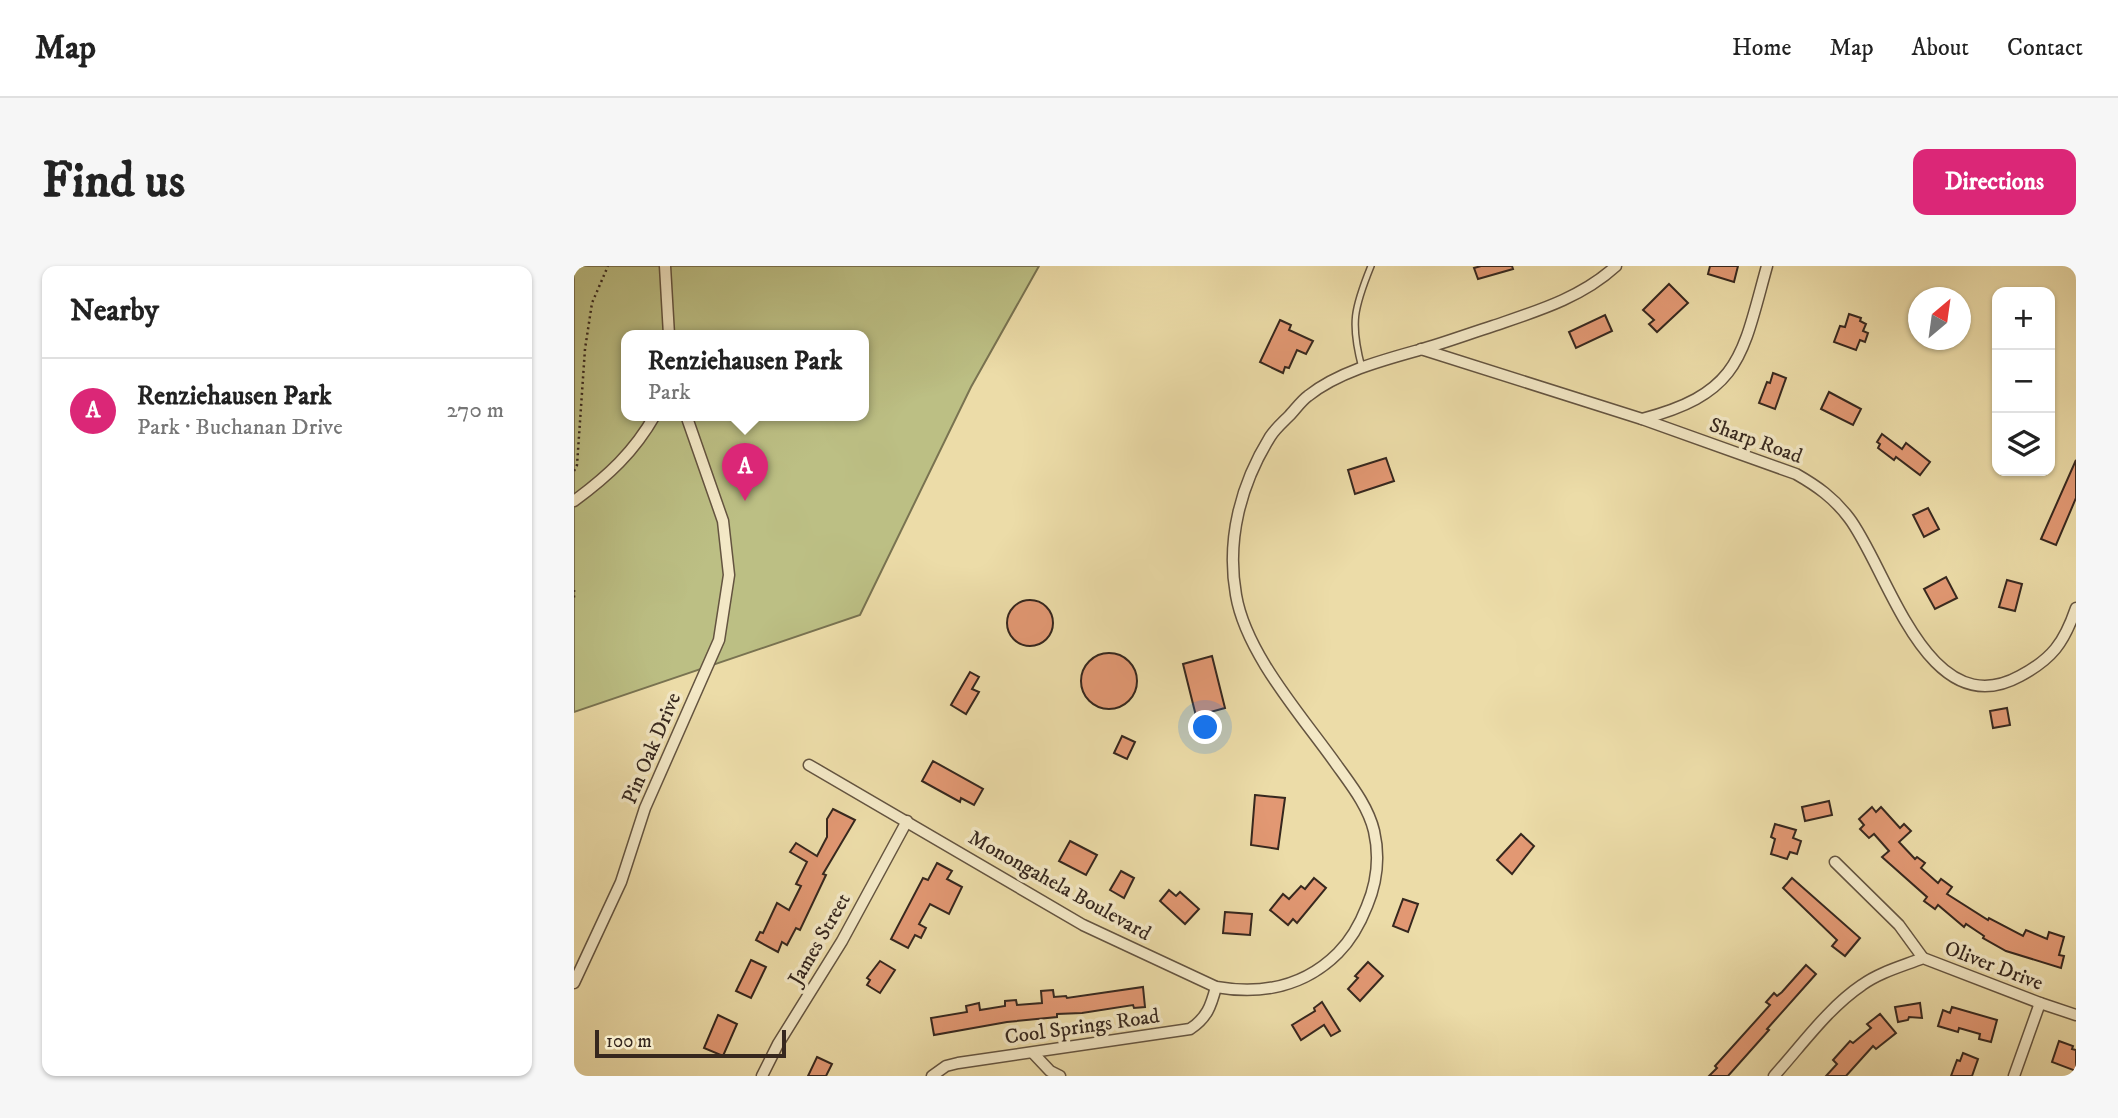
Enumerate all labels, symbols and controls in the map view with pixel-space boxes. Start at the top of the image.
text: Map [35,28,96,69]
text: Home [1732,33,1791,63]
text: Map [1829,33,1874,63]
text: About [1912,33,1969,63]
text: Contact [2007,33,2083,63]
button: Directions [1913,149,2076,215]
text: Find us [42,151,185,213]
north arrow [1908,287,1971,350]
map controls [1992,287,2055,476]
button: + [1992,287,2055,350]
text: Nearby [70,293,159,330]
popup [621,330,869,421]
text: Renziehausen Park [648,345,842,378]
button: − [1992,350,2055,413]
text: Park [648,378,691,407]
text: Renziehausen Park [137,380,332,413]
text: A [86,396,100,425]
text: 270 m [447,396,504,425]
street label: Sharp Road [1705,412,1806,470]
text: Park · Buchanan Drive [137,413,343,442]
button: layers [1992,413,2055,476]
pin: A [722,443,768,501]
street label: Pin Oak Drive [617,688,687,808]
your location [1188,710,1222,744]
street label: Monongahela Boulevard [964,825,1156,947]
street label: James Street [782,888,857,992]
street label: Oliver Drive [1941,935,2047,997]
street label: Cool Springs Road [1003,1003,1162,1051]
scale bar [595,1027,786,1059]
text: 100 m [606,1030,652,1053]

